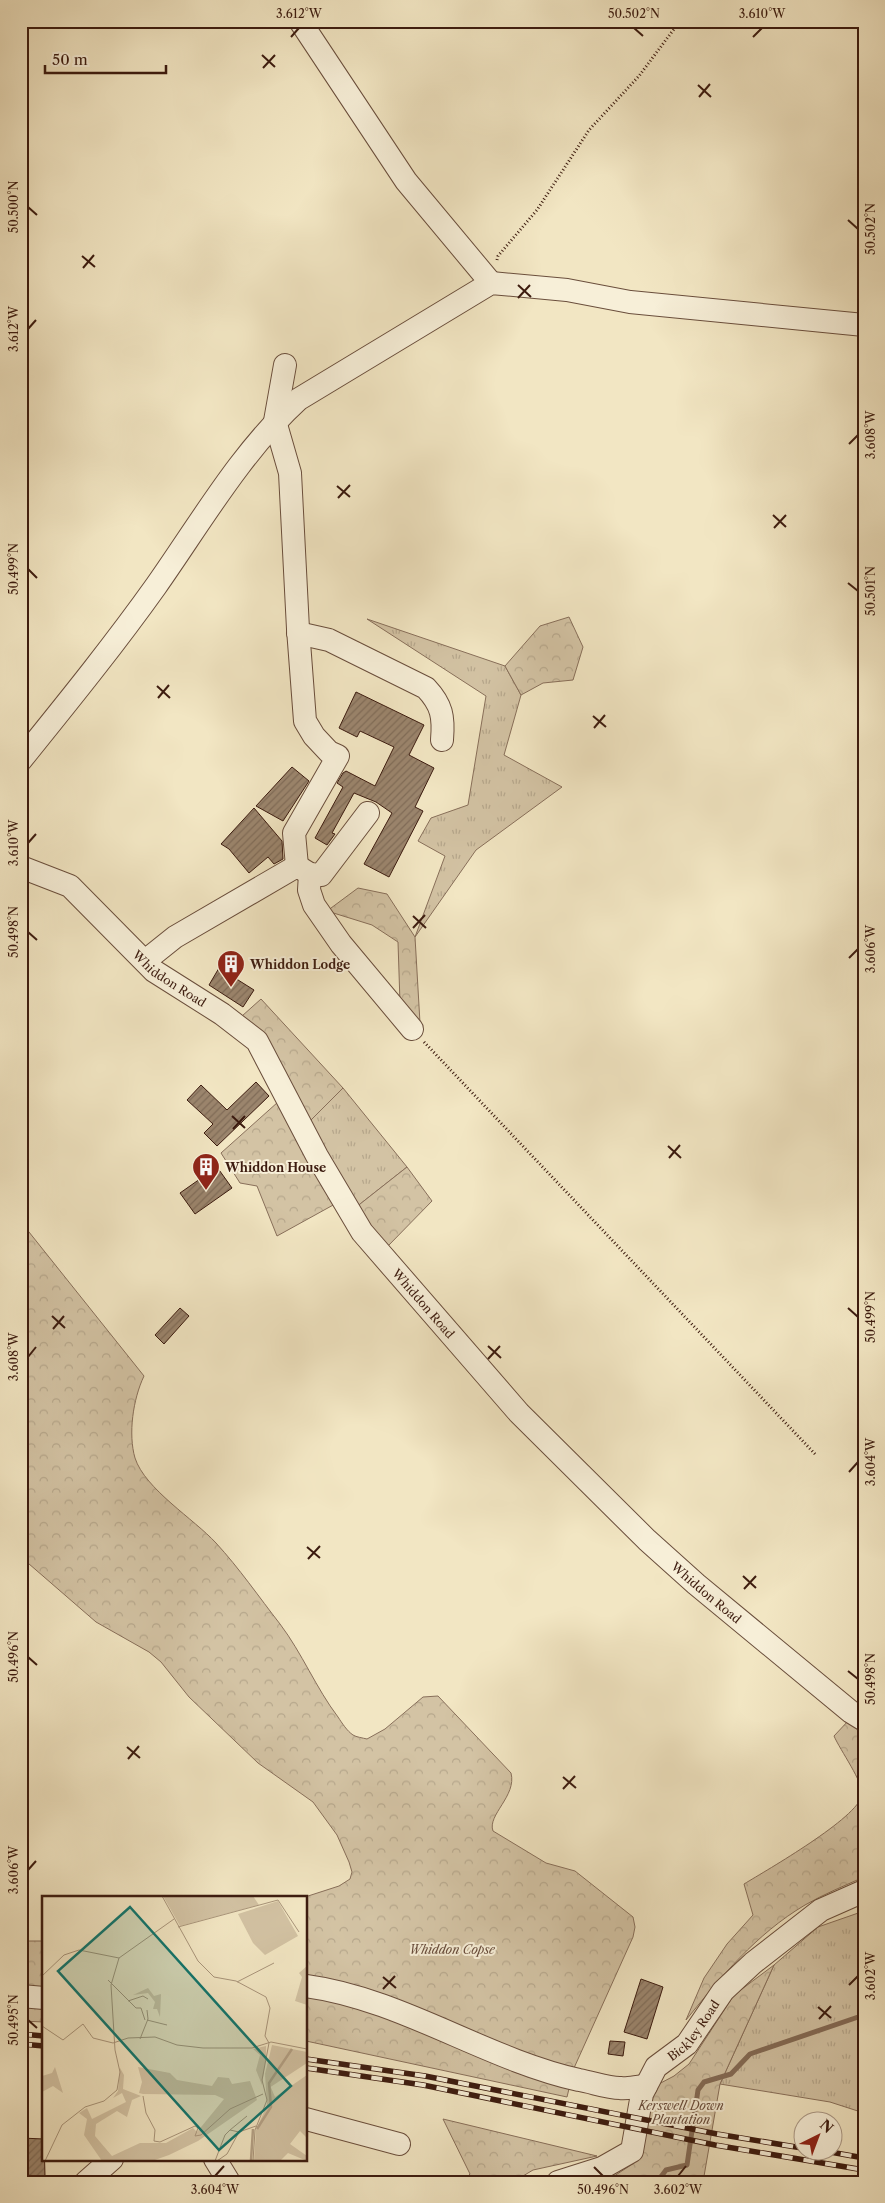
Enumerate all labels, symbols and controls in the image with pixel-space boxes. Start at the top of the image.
text: 3.612°W [276,6,323,21]
text: 50.502°N [608,6,660,21]
text: 3.610°W [739,6,786,21]
scale bar [45,42,166,74]
text: 50 m [52,50,88,69]
text: 50.500°N [6,181,21,233]
text: 50.502°N [863,203,878,255]
text: 3.612°W [6,305,21,352]
text: 3.608°W [863,410,878,459]
text: 50.499°N [6,543,21,595]
text: 50.501°N [863,566,878,616]
text: 3.610°W [6,819,21,866]
text: 50.498°N [6,906,21,958]
text: 3.606°W [863,924,878,973]
street label: Whiddon Road [129,946,210,1010]
building icon: Whiddon Lodge [216,949,246,988]
place label: Whiddon Lodge [249,957,350,972]
building icon: Whiddon House [191,1152,221,1191]
place label: Whiddon House [224,1160,326,1175]
street label: Whiddon Road [389,1265,458,1342]
text: 50.499°N [863,1291,878,1343]
text: 3.608°W [6,1332,21,1381]
text: 3.604°W [863,1437,878,1486]
street label: Whiddon Road [668,1558,745,1627]
text: 50.496°N [6,1631,21,1683]
text: 50.498°N [863,1653,878,1705]
text: 3.606°W [6,1845,21,1894]
inset map [42,1896,308,2160]
park label: Whiddon Copse [409,1942,496,1957]
text: 3.602°W [863,1951,878,2000]
text: 50.495°N [6,1994,21,2046]
street label: Bickley Road [664,1996,723,2064]
park label: Kerswell Down Plantation [637,2098,724,2127]
north arrow [792,2110,842,2160]
text: N [816,2116,837,2137]
text: 3.604°W [191,2182,240,2197]
text: 50.496°N [577,2182,629,2197]
text: 3.602°W [654,2182,703,2197]

